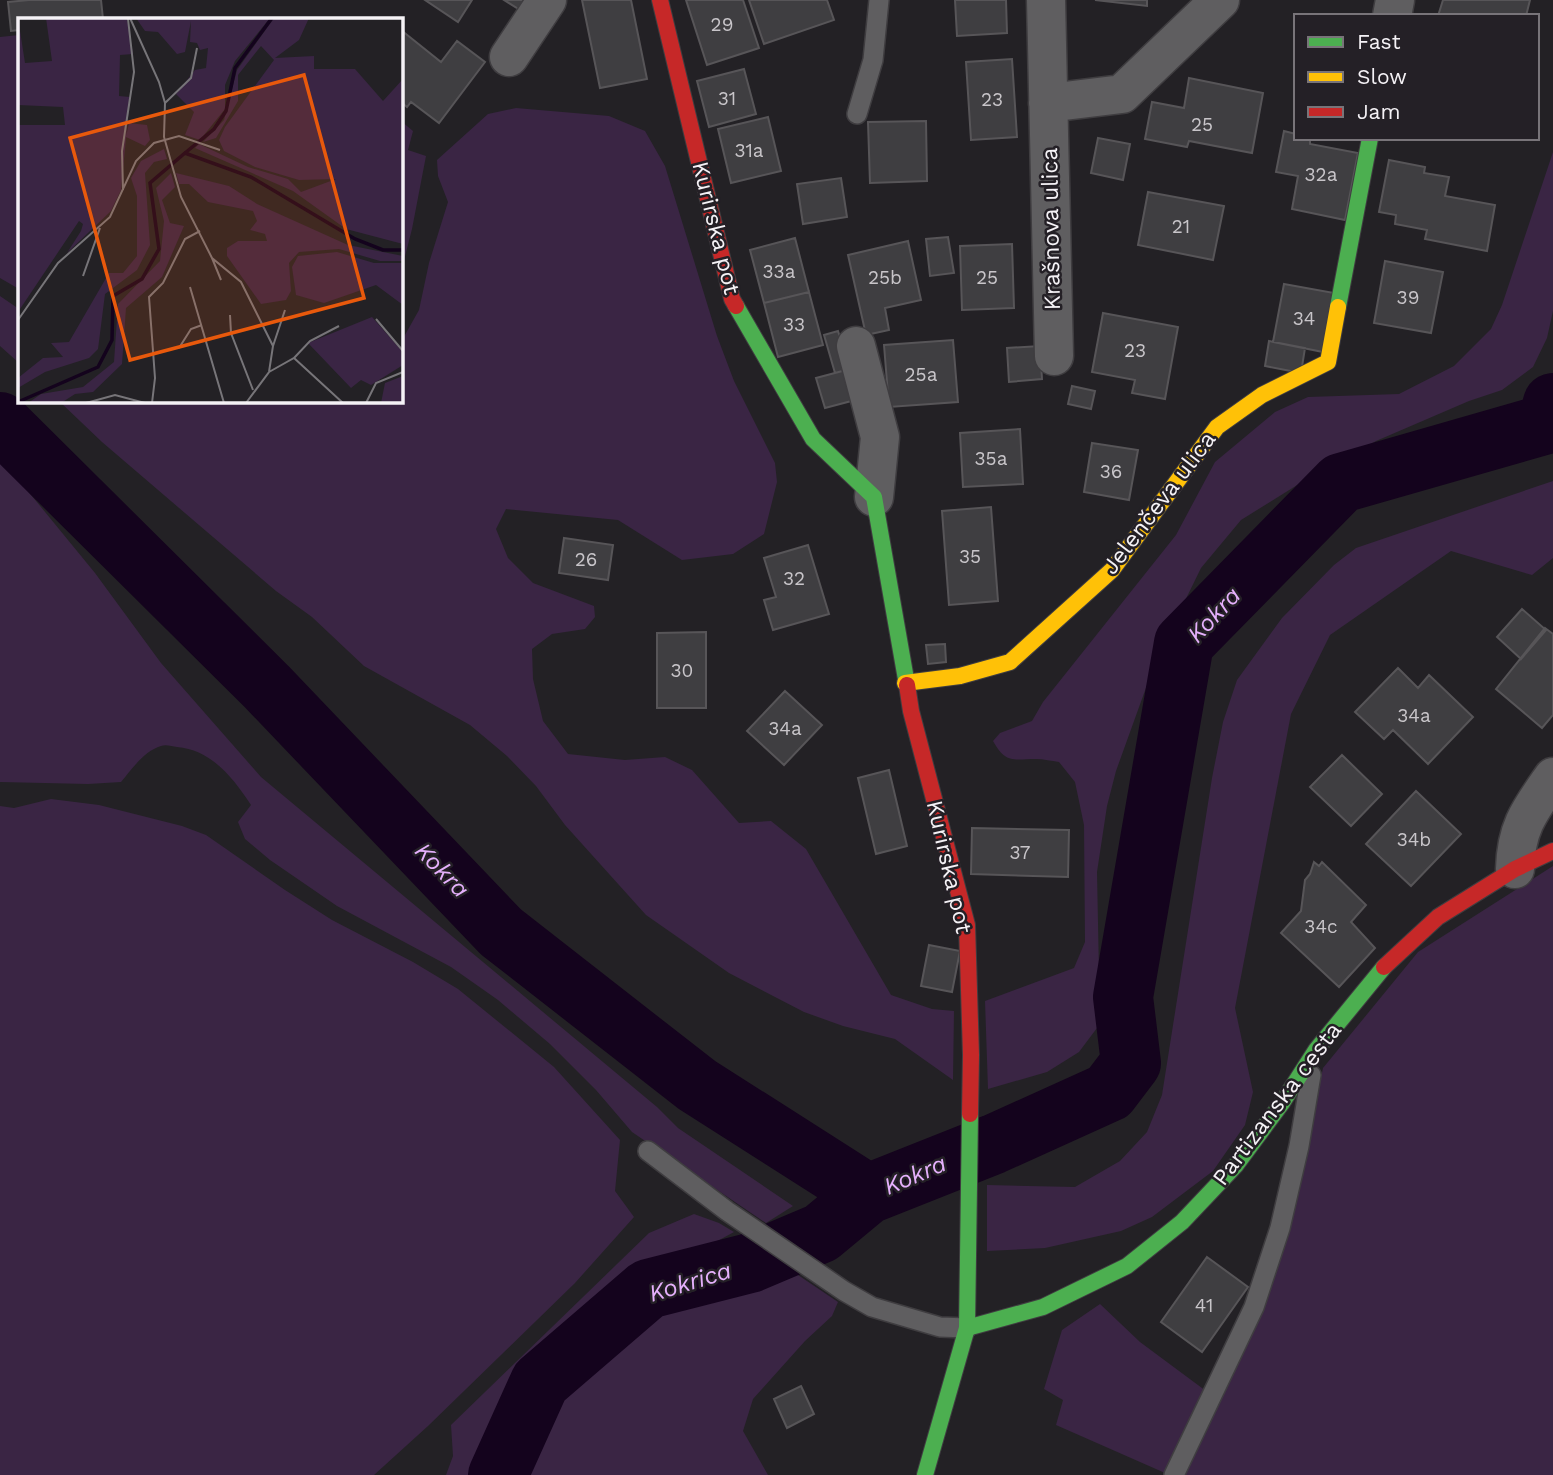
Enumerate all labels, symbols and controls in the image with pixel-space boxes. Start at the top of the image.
house number: 29 [711,13,733,36]
legend [1294,14,1539,140]
inset map [18,18,402,402]
text: Fast [1357,29,1401,54]
text: Slow [1357,64,1407,89]
house number: 31 [718,87,736,110]
house number: 23 [981,88,1003,111]
text: Jam [1357,99,1400,124]
house number: 25 [1191,113,1213,136]
house number: 31a [734,139,764,162]
street label: Krašnova ulica [1036,147,1066,311]
street label: Kurirska pot [686,159,746,298]
house number: 32a [1305,163,1338,186]
house number: 21 [1172,215,1190,238]
house number: 33a [763,260,796,283]
house number: 25b [868,266,902,289]
house number: 25 [976,266,998,289]
house number: 39 [1397,286,1419,309]
house number: 34 [1293,307,1315,330]
house number: 33 [783,313,805,336]
house number: 23 [1124,339,1146,362]
house number: 25a [905,363,938,386]
street label: Jelenčeva ulica [1097,426,1221,580]
house number: 35a [975,447,1008,470]
house number: 36 [1100,460,1122,483]
house number: 35 [959,545,981,568]
house number: 26 [575,548,597,571]
house number: 32 [783,567,805,590]
water label: Kokra [1181,581,1247,648]
house number: 30 [671,659,693,682]
house number: 34a [1397,704,1431,727]
house number: 34a [768,717,802,740]
street label: Kurirska pot [921,798,978,937]
house number: 34b [1397,828,1431,851]
water label: Kokra [409,837,475,903]
house number: 37 [1010,841,1030,864]
house number: 34c [1304,915,1338,938]
street label: Partizanska cesta [1207,1017,1347,1191]
water label: Kokra [879,1149,951,1201]
water label: Kokrica [645,1256,735,1308]
house number: 41 [1195,1294,1213,1317]

